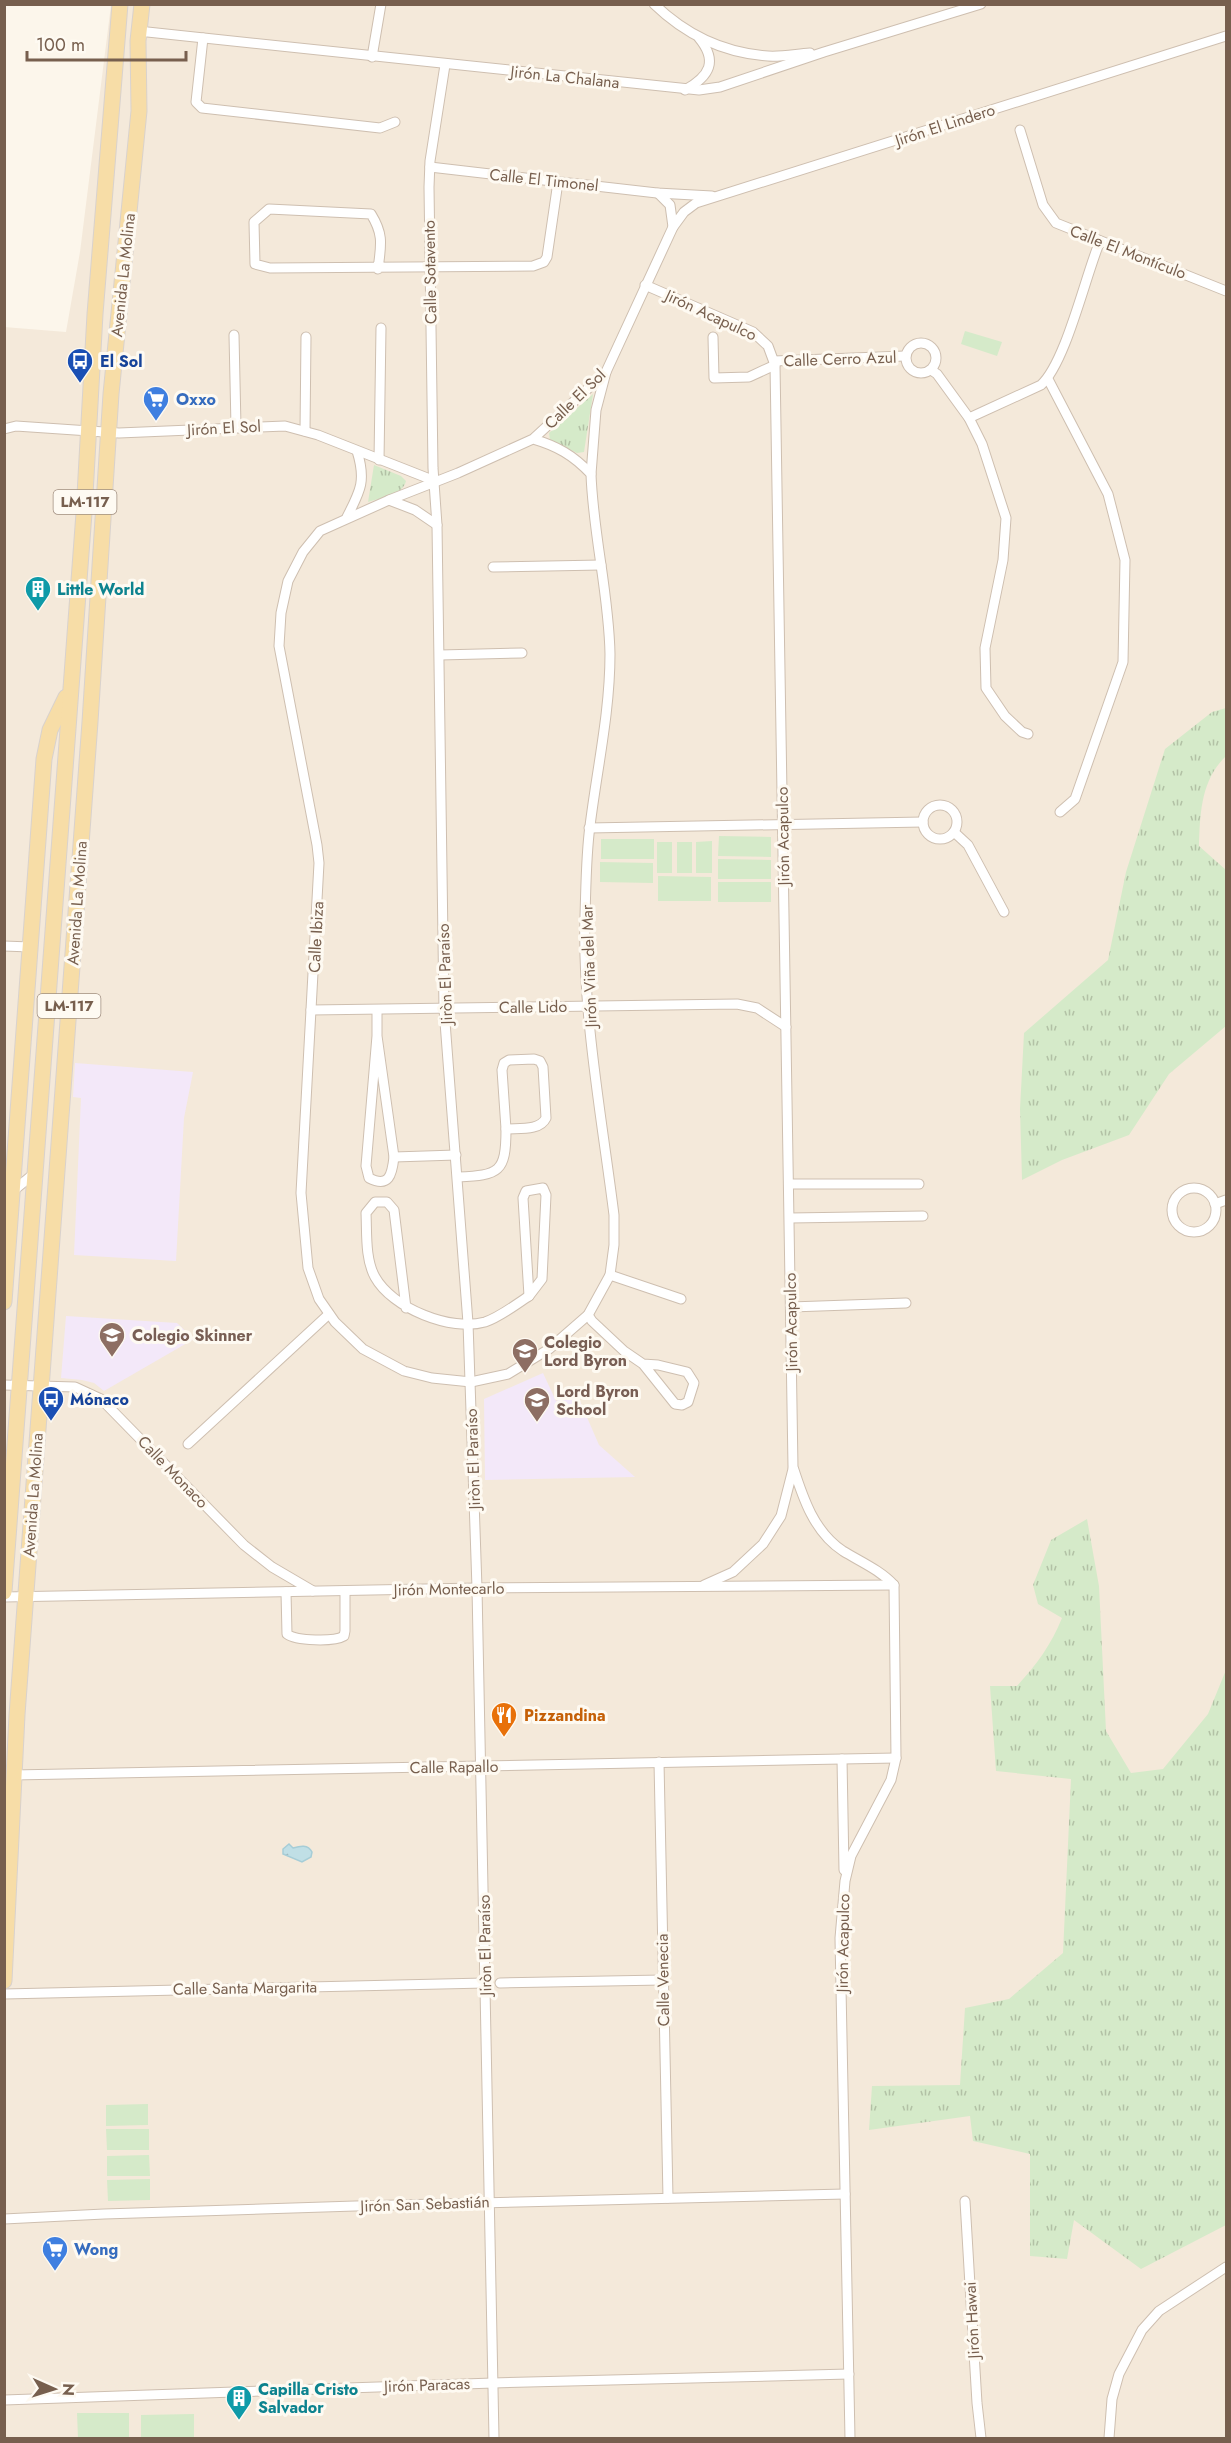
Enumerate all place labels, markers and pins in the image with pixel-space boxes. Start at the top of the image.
bus stop icon: El Sol [65,346,95,384]
place label: El Sol [100,350,143,373]
supermarket icon: Oxxo [141,384,171,422]
place label: Oxxo [176,388,216,411]
building icon: Little World [23,574,53,612]
place label: Little World [57,578,144,601]
school or university icon: Colegio Skinner [97,1320,127,1358]
place label: Colegio Skinner [132,1324,253,1347]
place label: Colegio Lord Byron [544,1331,627,1372]
school or university icon: Colegio Lord Byron [510,1336,540,1374]
place label: Lord Byron School [556,1380,639,1421]
bus stop icon: Mónaco [36,1384,66,1422]
school or university icon: Lord Byron School [522,1385,552,1423]
place label: Mónaco [70,1388,129,1411]
restaurant icon: Pizzandina [489,1700,519,1738]
place label: Pizzandina [524,1704,606,1727]
supermarket icon: Wong [40,2234,70,2272]
place label: Wong [74,2238,118,2261]
place label: Capilla Cristo Salvador [258,2378,358,2419]
building icon: Capilla Cristo Salvador [224,2383,254,2421]

